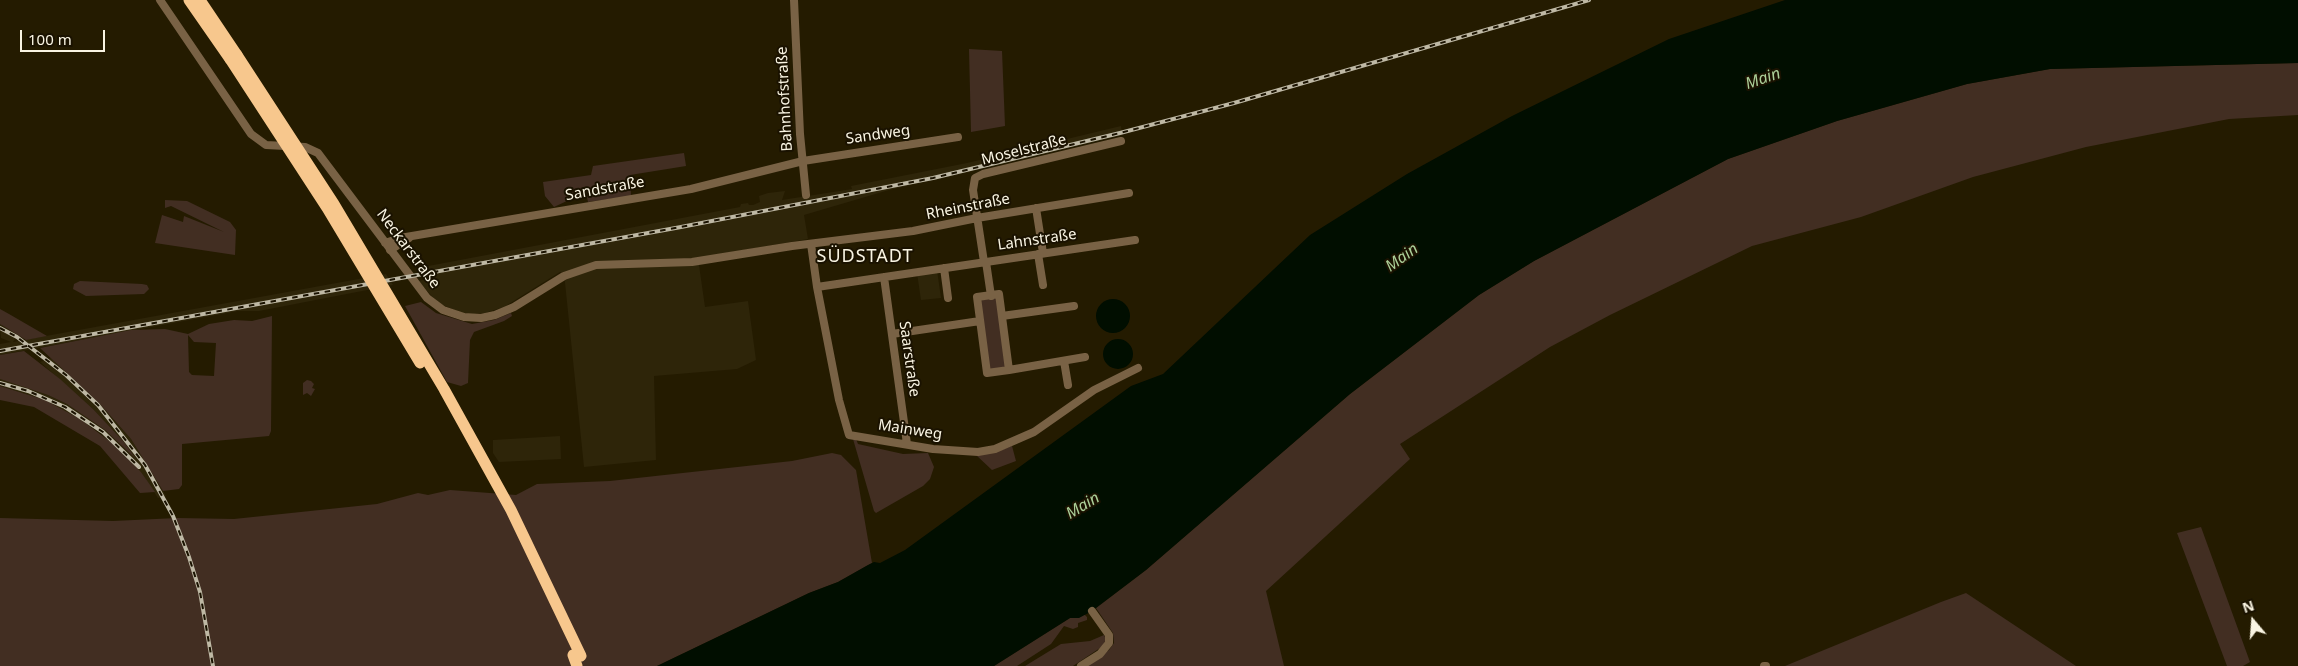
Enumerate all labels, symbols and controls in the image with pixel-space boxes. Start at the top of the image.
scale bar [22,20,108,52]
text: 100 m [28,29,72,49]
street label: Bahnhofstraße [773,46,797,152]
water label: Main [1743,64,1783,94]
street label: Sandweg [845,122,911,148]
street label: Moselstraße [980,131,1068,169]
street label: Sandstraße [564,173,646,205]
street label: Rheinstraße [925,190,1011,224]
street label: Neckarstraße [372,206,444,292]
street label: Lahnstraße [996,226,1078,254]
water label: Main [1382,240,1422,276]
district label: SÜDSTADT [816,246,914,268]
street label: Saarstraße [895,320,923,398]
street label: Mainweg [877,416,943,444]
water label: Main [1063,489,1103,523]
text: N [2240,595,2257,617]
north arrow [2228,596,2278,646]

